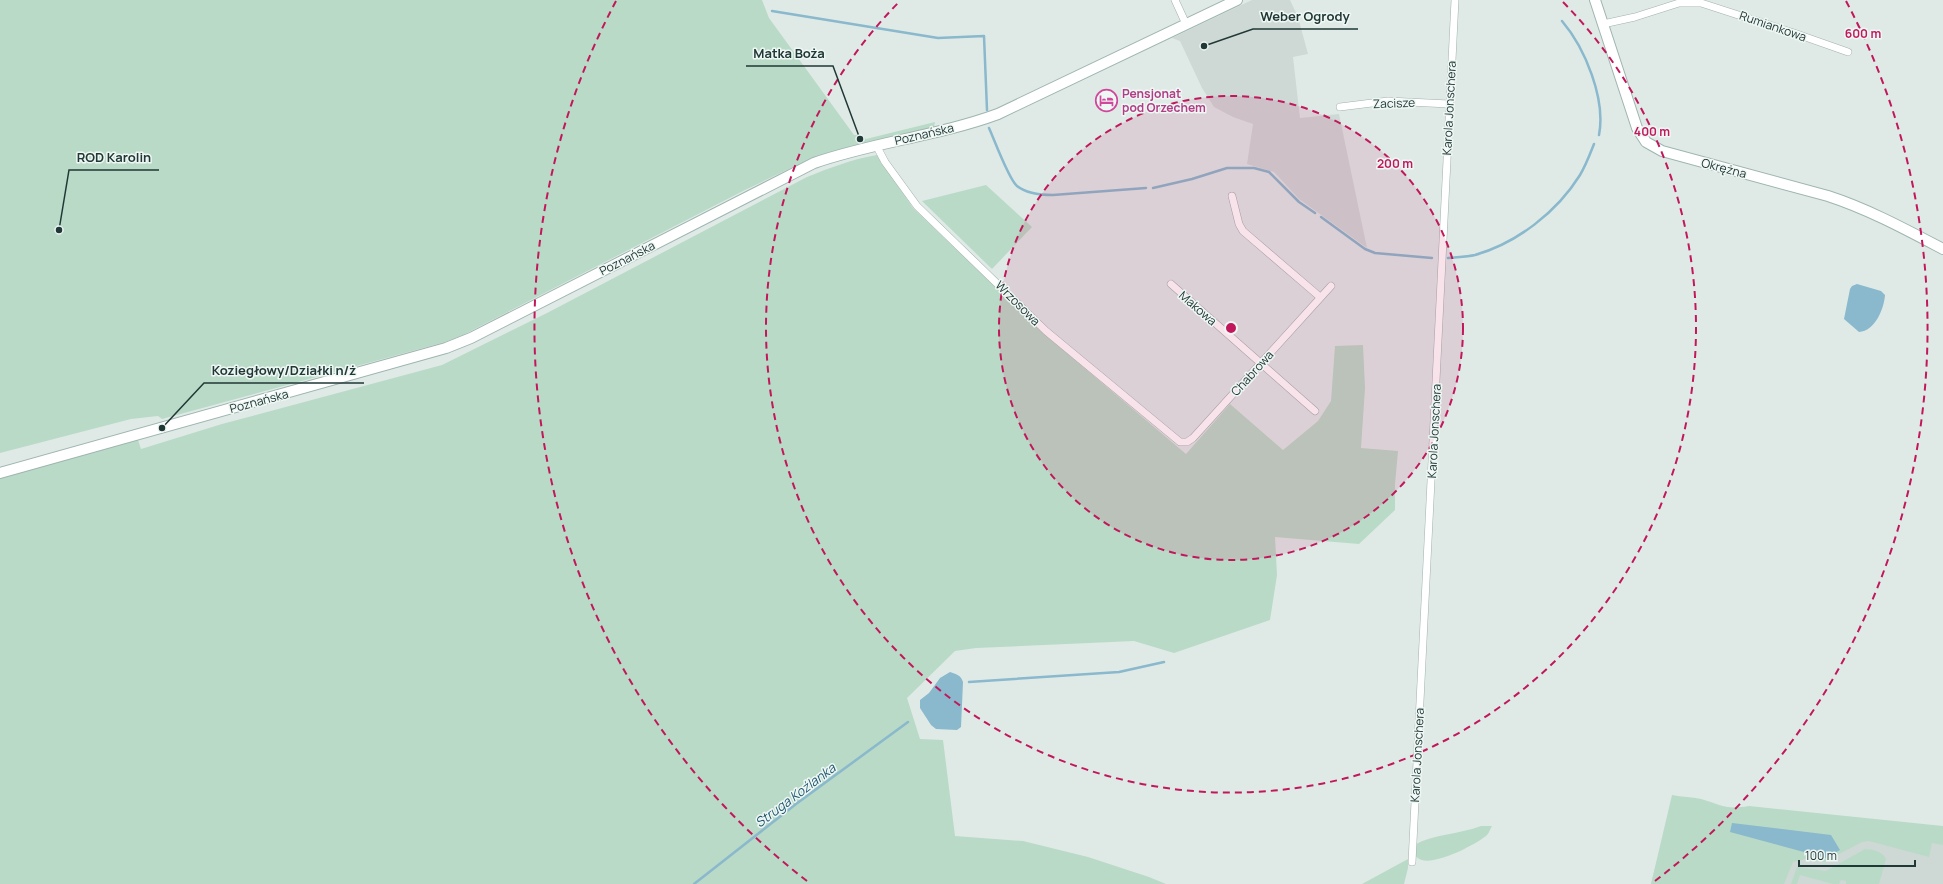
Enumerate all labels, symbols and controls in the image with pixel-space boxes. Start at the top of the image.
callout: Weber Ogrody [1253,4,1358,29]
text: Weber Ogrody [1260,7,1350,25]
street label: Rumiankowa [1737,7,1809,45]
text: 600 m [1845,25,1881,42]
callout: Matka Boża [746,41,833,66]
text: Matka Boża [753,44,825,62]
street label: Karola Jonschera [1438,60,1460,156]
place label: Pensjonat pod Orzechem [1122,85,1206,116]
hotel icon: Pensjonat pod Orzechem [1094,87,1120,113]
street label: Zacisze [1372,94,1416,112]
street label: Poznańska [893,119,955,149]
text: 400 m [1634,123,1670,140]
callout: ROD Karolin [69,145,159,170]
text: ROD Karolin [77,148,151,166]
street label: Okrężna [1700,154,1748,182]
text: 200 m [1377,155,1413,172]
street label: Poznańska [596,237,658,279]
street label: Wrzosowa [992,277,1044,329]
street label: Makowa [1175,287,1221,329]
centre of rings [1224,321,1238,335]
street label: Chabrowa [1227,346,1277,400]
callout: Koziegłowy/Działki n/ż [204,358,364,383]
text: Koziegłowy/Działki n/ż [212,361,356,379]
street label: Karola Jonschera [1423,383,1445,479]
street label: Poznańska [228,385,290,417]
street label: Karola Jonschera [1406,707,1428,803]
water label: Struga Koźlanka [751,758,839,831]
scale bar [1799,842,1915,868]
text: 100 m [1805,847,1837,864]

